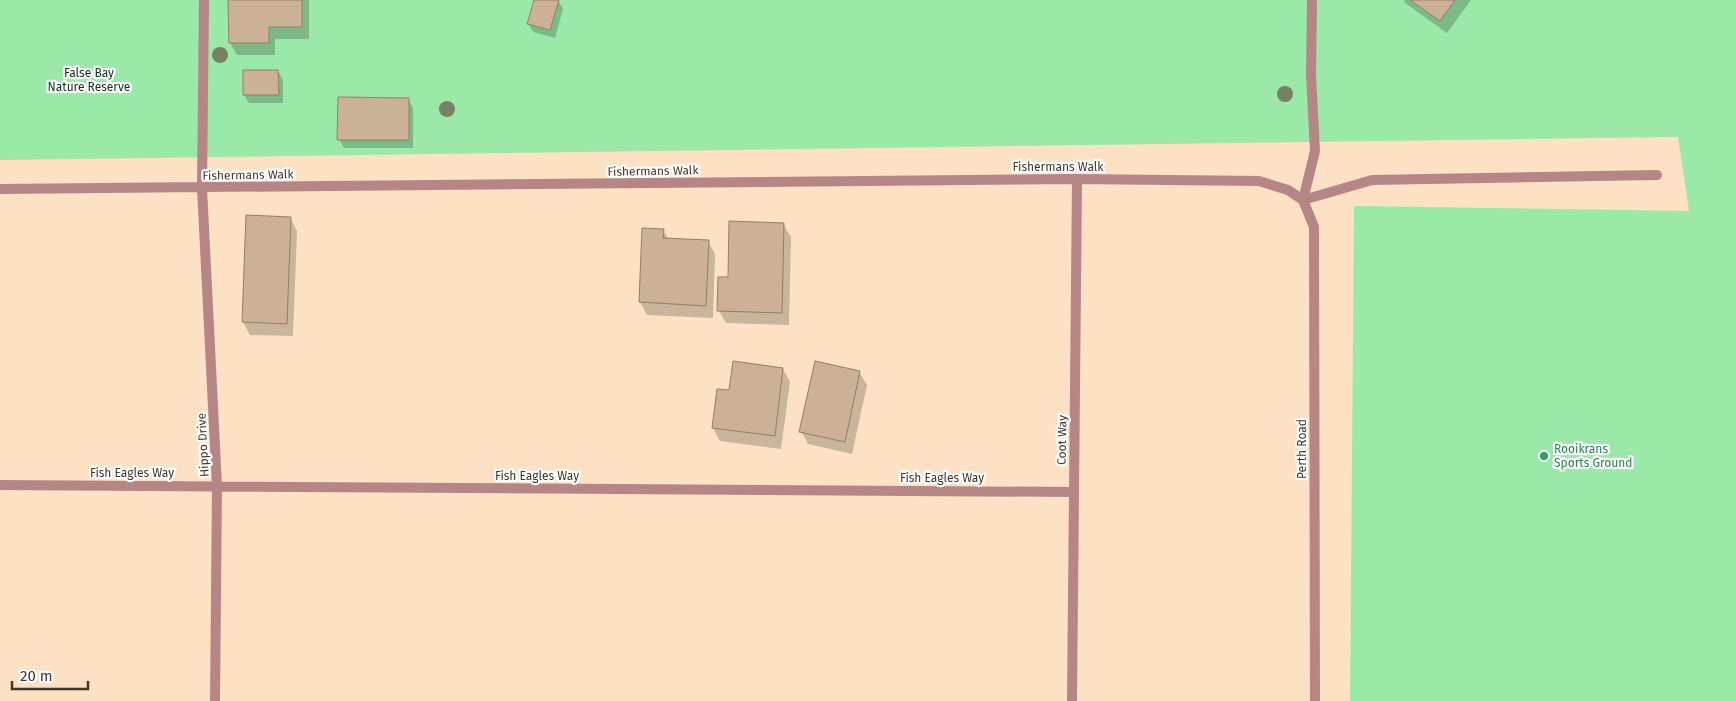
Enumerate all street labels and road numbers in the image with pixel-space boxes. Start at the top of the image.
street label: Fishermans Walk [1013,160,1104,174]
street label: Fishermans Walk [607,163,699,179]
street label: Fishermans Walk [202,167,294,183]
street label: Hippo Drive [194,413,212,477]
street label: Coot Way [1055,415,1069,465]
street label: Perth Road [1295,419,1309,479]
street label: Fish Eagles Way [90,466,174,480]
street label: Fish Eagles Way [495,469,579,483]
street label: Fish Eagles Way [900,471,984,485]

